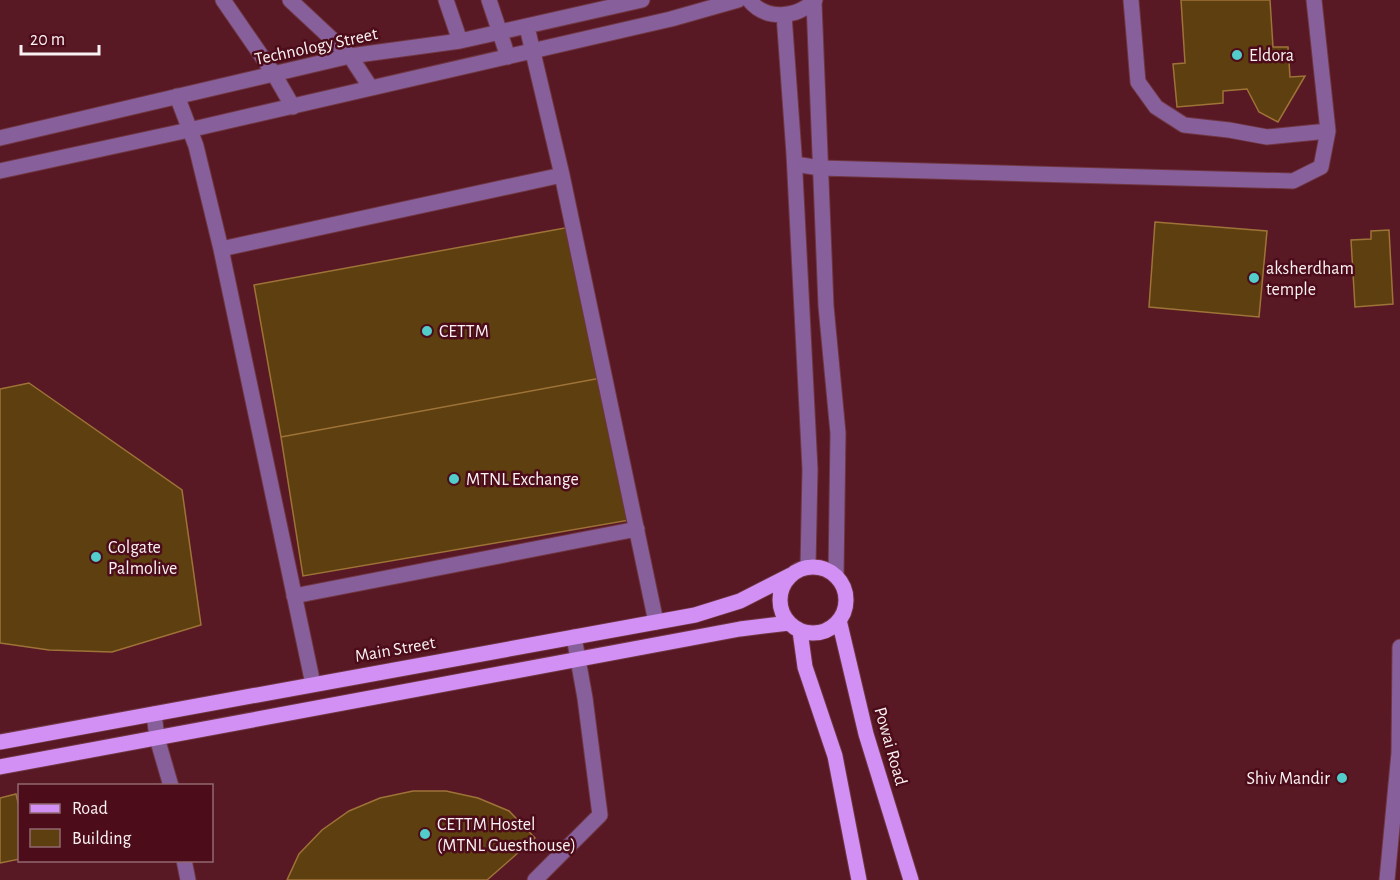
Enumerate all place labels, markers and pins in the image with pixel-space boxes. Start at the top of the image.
place label: Eldora [1249,47,1294,65]
marker: Eldora [1230,48,1244,62]
place label: aksherdham temple [1266,260,1354,299]
marker: aksherdham temple [1247,271,1261,285]
place label: CETTM [439,323,489,341]
marker: CETTM [420,324,434,338]
place label: MTNL Exchange [466,471,579,489]
marker: MTNL Exchange [447,472,461,486]
place label: Colgate Palmolive [108,539,177,578]
marker: Colgate Palmolive [89,550,103,564]
place label: Shiv Mandir [1246,770,1330,788]
marker: Shiv Mandir [1335,771,1349,785]
place label: CETTM Hostel (MTNL Guesthouse) [437,816,576,855]
marker: CETTM Hostel (MTNL Guesthouse) [418,827,432,841]

